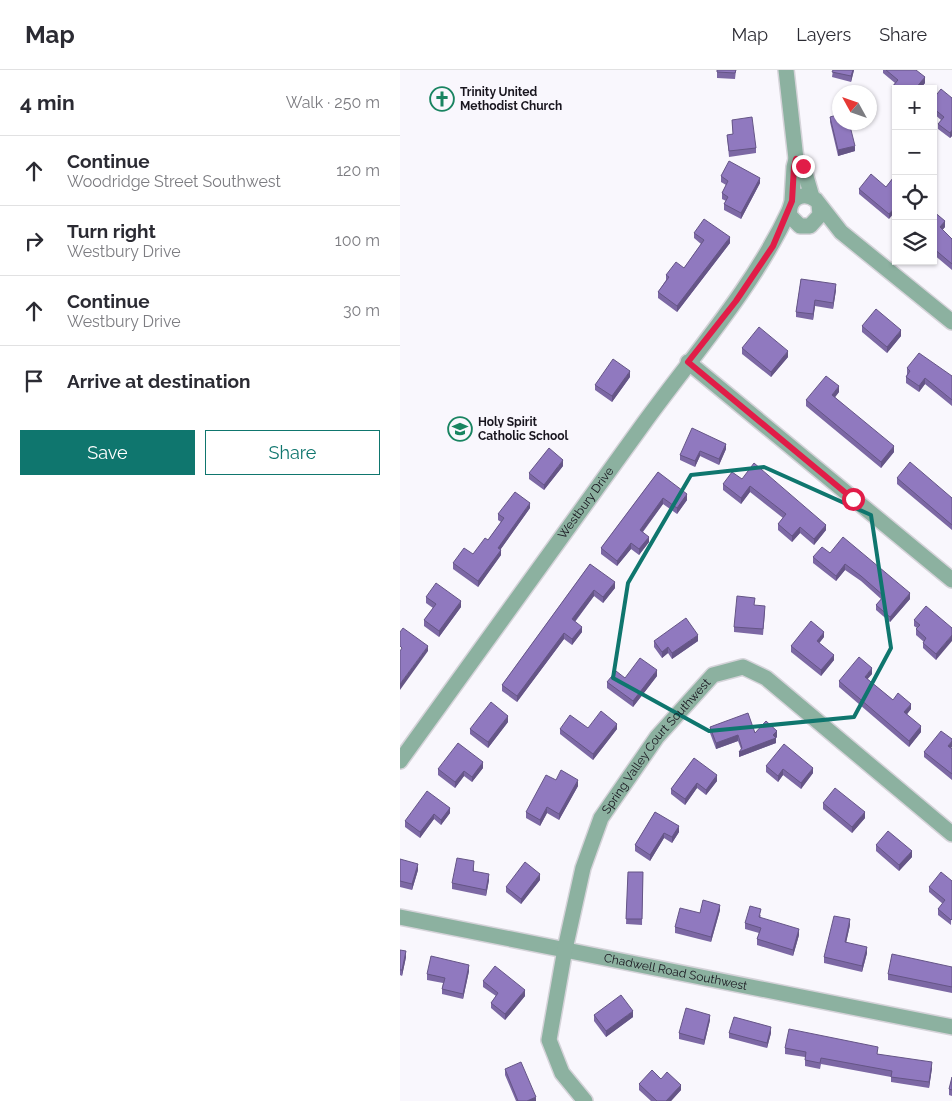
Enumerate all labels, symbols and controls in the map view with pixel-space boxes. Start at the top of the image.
text: Map [25,20,75,49]
text: Map [732,24,768,45]
text: Layers [796,24,851,45]
text: Share [879,24,927,45]
place label: Trinity United Methodist Church [460,85,562,113]
north arrow [832,85,877,130]
map controls [892,85,937,265]
button: + [892,85,937,130]
church icon: Trinity United Methodist Church [429,86,455,112]
text: 4 min [20,90,75,115]
text: Walk · 250 m [286,93,380,112]
button: − [892,130,937,175]
text: Continue [67,150,150,172]
route end [792,155,815,178]
icon: ahead [20,157,48,185]
text: 120 m [336,161,380,180]
text: Woodridge Street Southwest [67,172,281,191]
button: locate [892,175,937,220]
text: Turn right [67,220,156,242]
button: layers [892,220,937,265]
icon: right [20,227,48,255]
text: 100 m [335,231,380,250]
text: Westbury Drive [67,242,181,261]
text: Continue [67,290,150,312]
icon: ahead [20,297,48,325]
text: 30 m [343,301,380,320]
text: Westbury Drive [67,312,181,331]
icon: arrive [20,367,48,395]
text: Arrive at destination [67,370,251,392]
place label: Holy Spirit Catholic School [478,415,569,443]
school or university icon: Holy Spirit Catholic School [447,416,473,442]
button: Save [20,430,195,475]
button: Share [205,430,380,475]
street label: Westbury Drive [555,464,617,542]
route start [842,488,865,511]
street label: Spring Valley Court Southwest [599,676,713,816]
street label: Chadwell Road Southwest [603,951,748,993]

